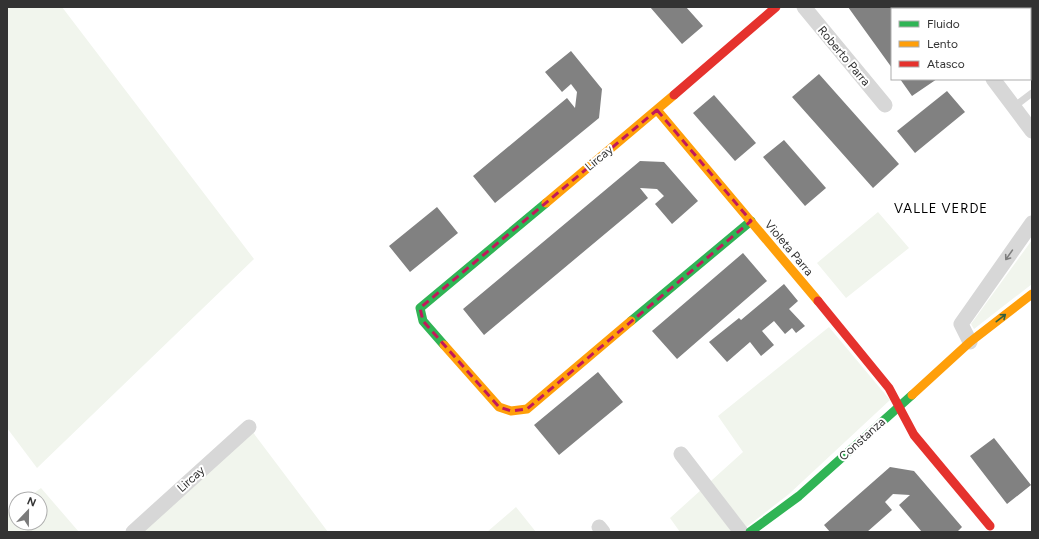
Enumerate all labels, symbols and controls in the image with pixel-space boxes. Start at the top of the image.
legend [891,8,1031,80]
text: Fluido [927,17,960,31]
street label: Roberto Parra [815,23,873,89]
text: Lento [927,37,958,51]
text: Atasco [927,57,965,71]
street label: Lircay [582,142,616,174]
district label: VALLE VERDE [894,201,988,216]
street label: Violeta Parra [762,217,816,279]
one-way arrow [1005,249,1013,260]
one-way arrow [995,314,1006,323]
street label: Constanza [836,415,888,463]
street label: Lircay [174,463,208,495]
north arrow [8,491,48,531]
text: N [25,495,38,510]

